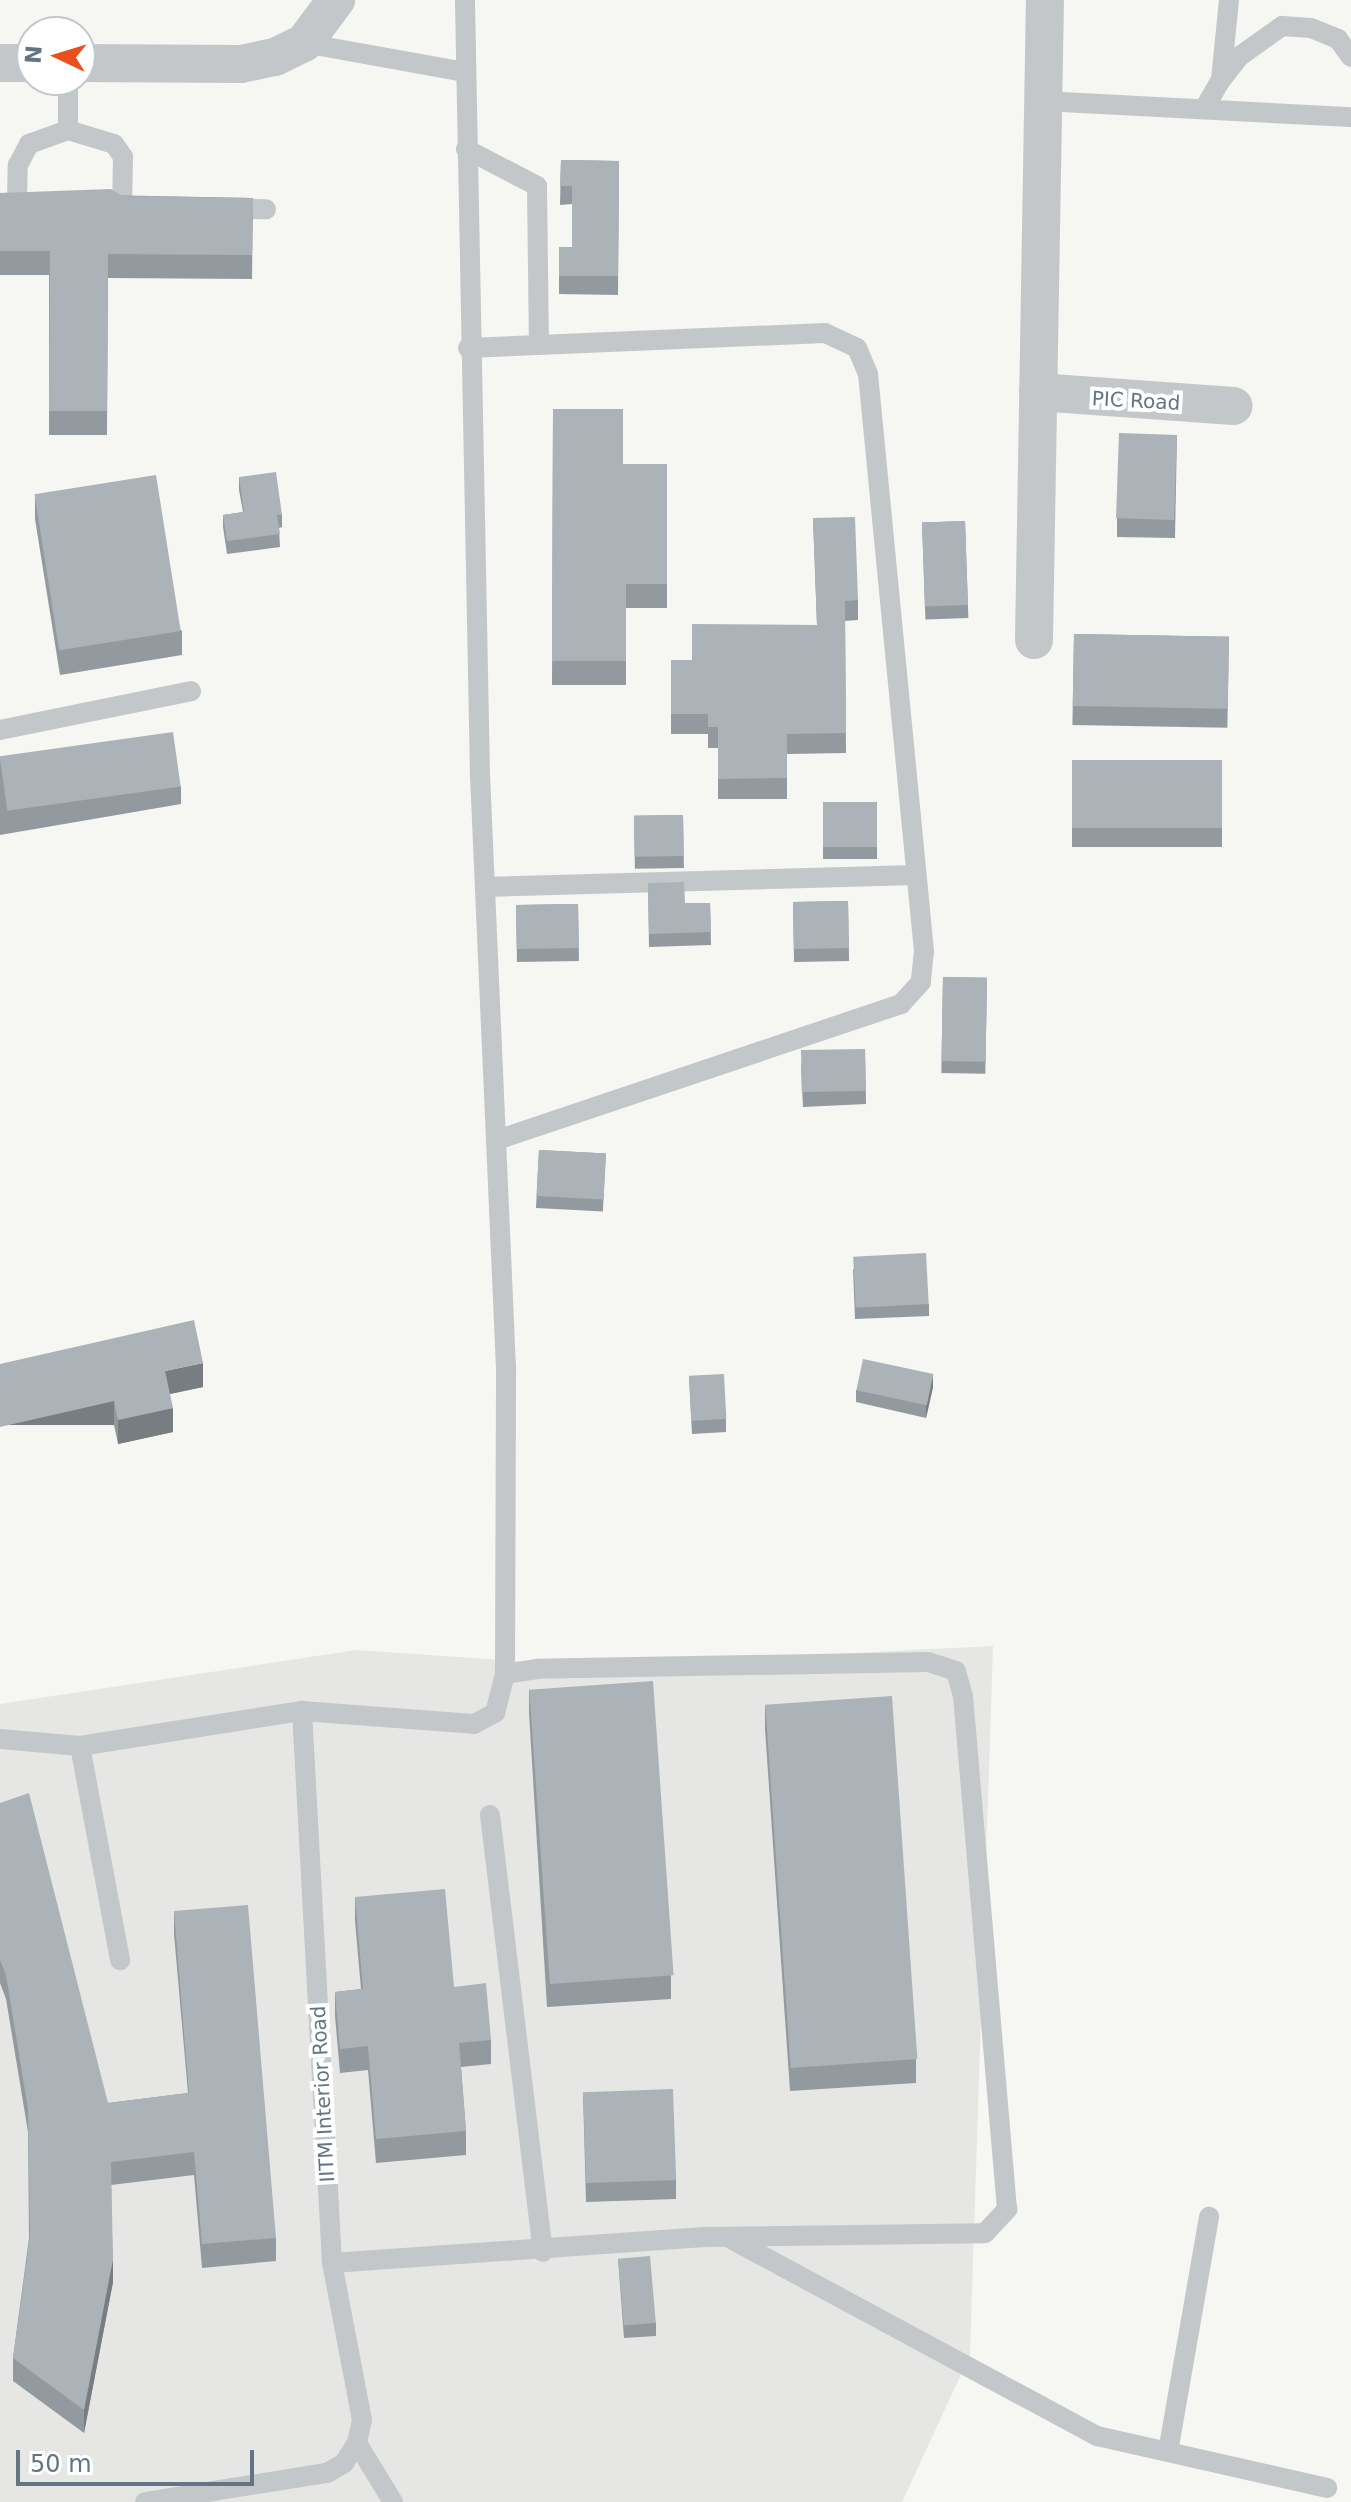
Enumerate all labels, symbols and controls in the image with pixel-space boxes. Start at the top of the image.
north arrow [16,16,96,96]
text: N [20,44,47,64]
street label: PIC Road [1091,387,1181,415]
street label: IITM Interior Road [306,2005,340,2183]
scale bar [20,2434,258,2484]
text: 50 m [30,2450,92,2478]

